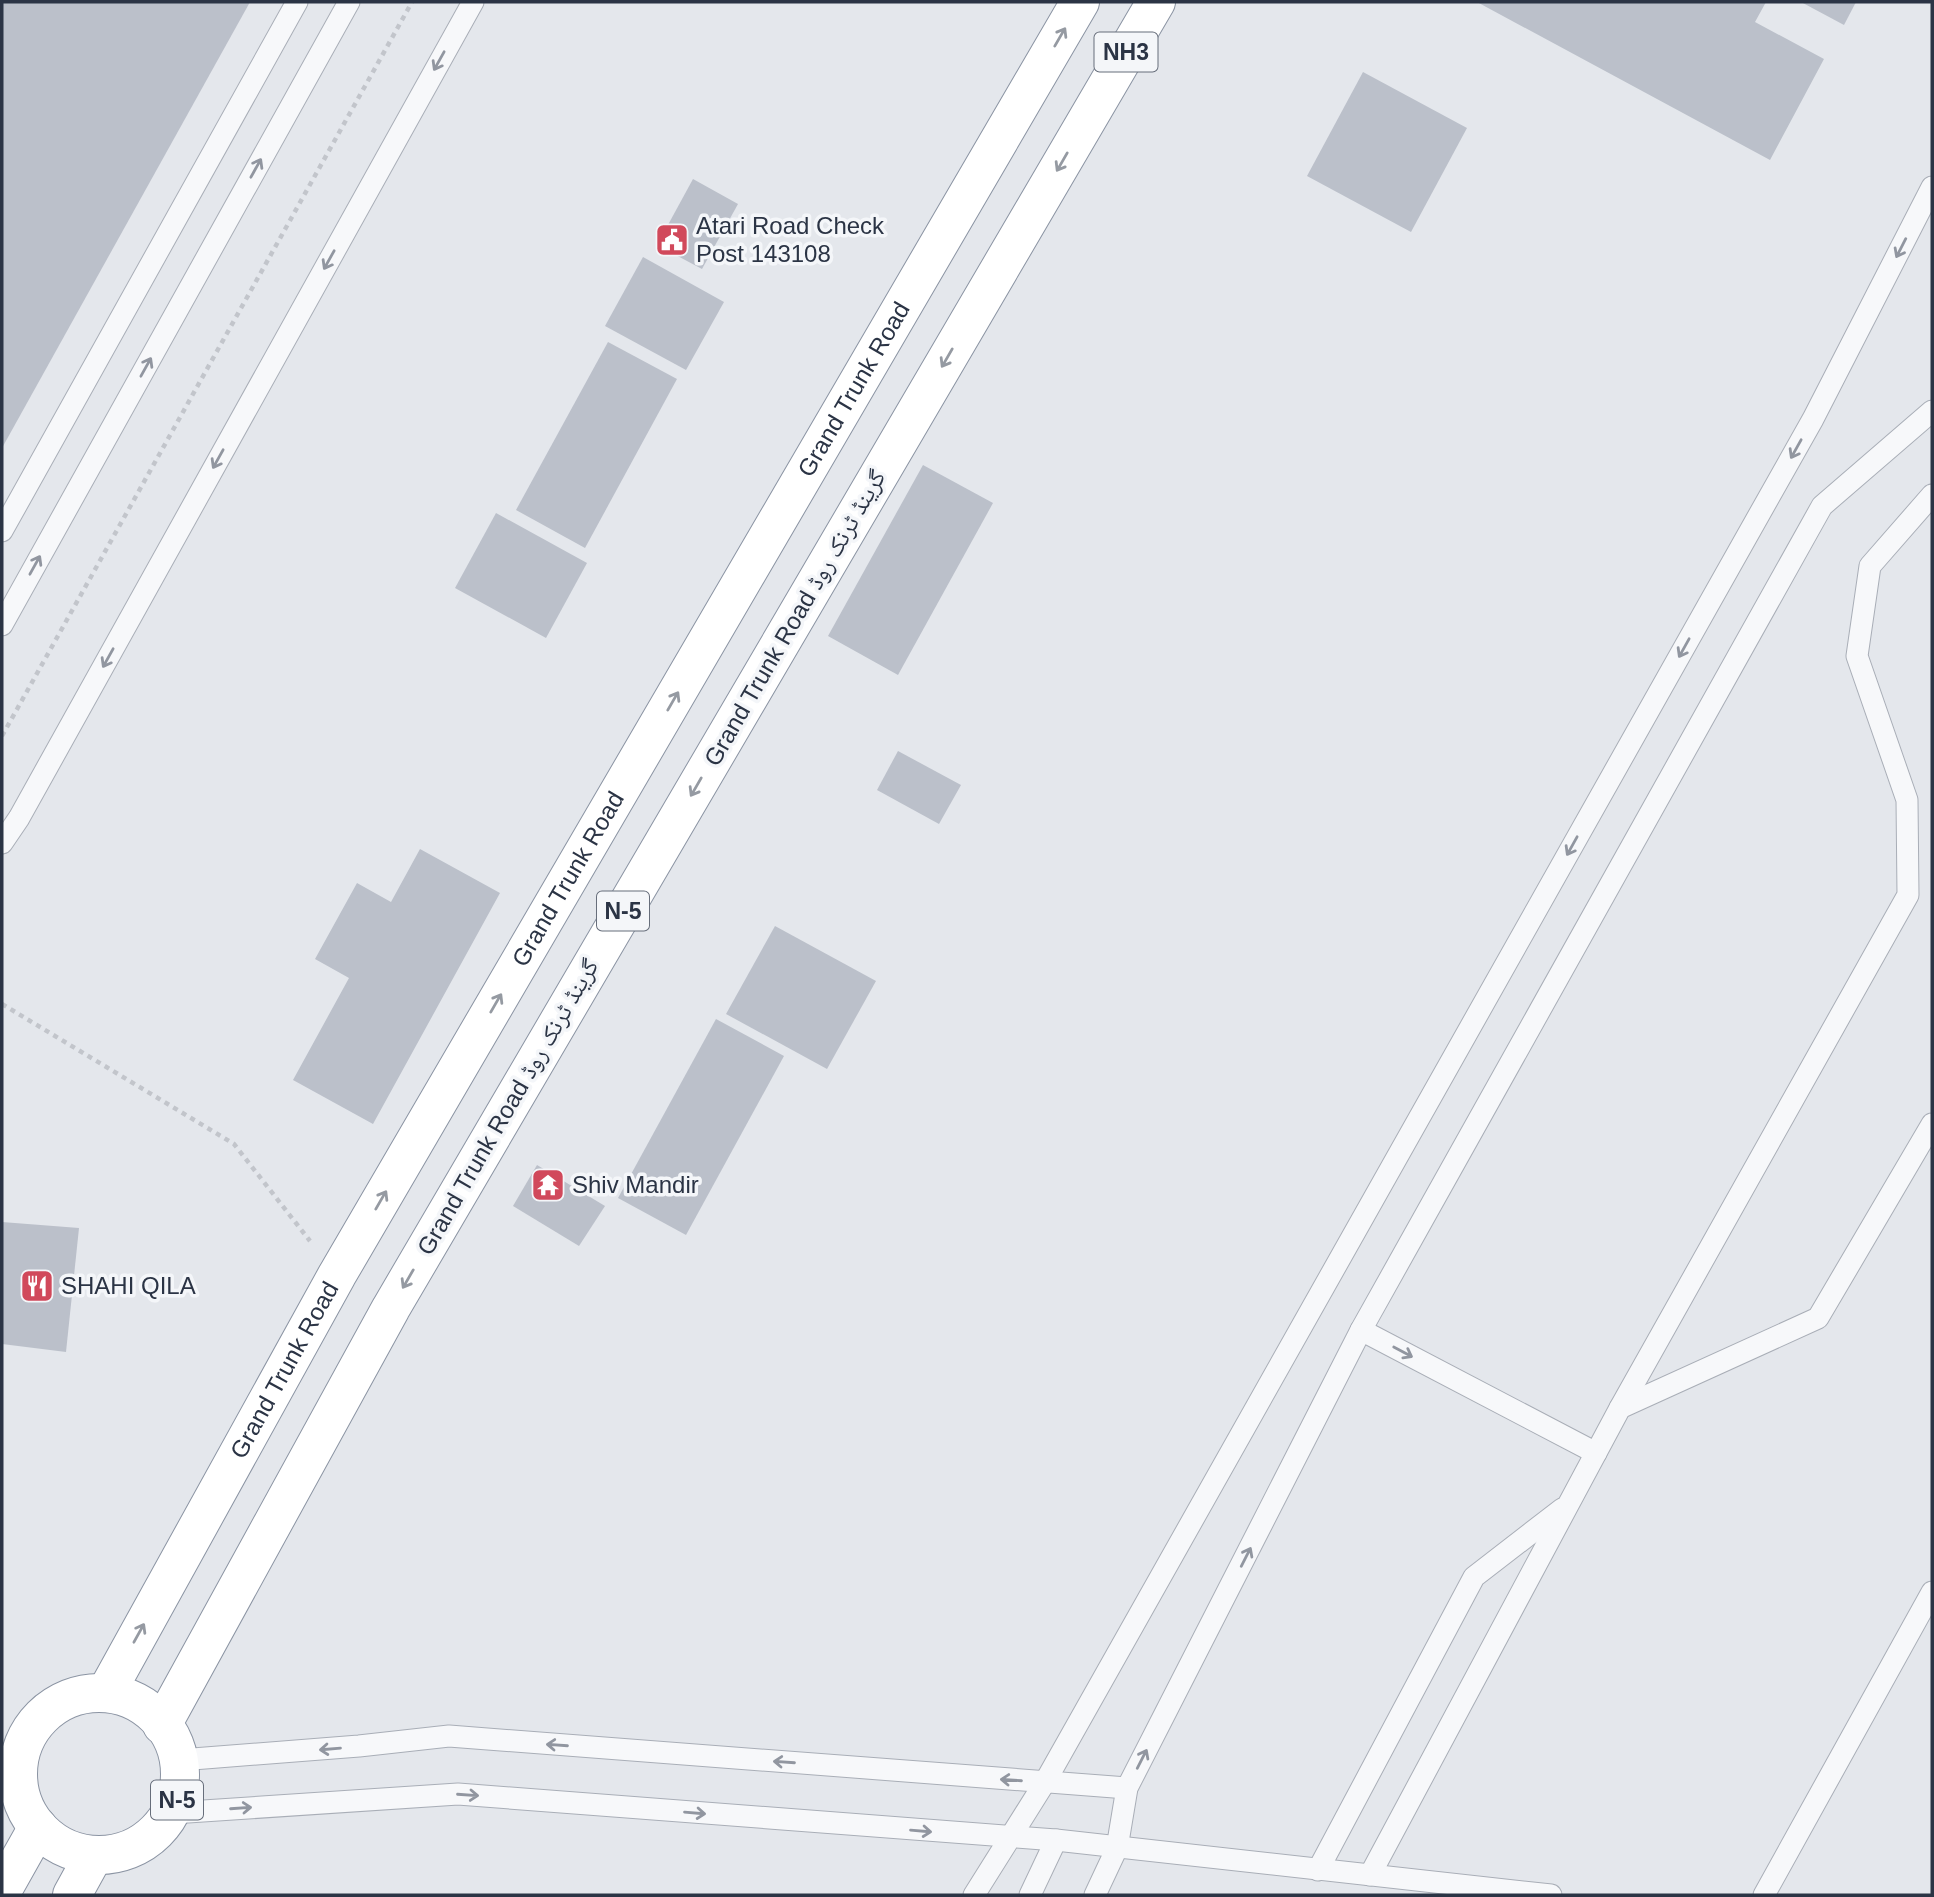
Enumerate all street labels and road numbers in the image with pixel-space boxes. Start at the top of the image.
road number: NH3 [1094,32,1158,72]
street label: Grand Trunk Road [792,297,915,481]
street label: Grand Trunk Road گرینڈ ٹرنک روڈ [699,465,891,771]
street label: Grand Trunk Road [506,787,629,971]
road number: N-5 [597,891,649,930]
street label: Grand Trunk Road گرینڈ ٹرنک روڈ [412,954,604,1260]
street label: Grand Trunk Road [224,1277,344,1463]
road number: N-5 [151,1781,203,1820]

